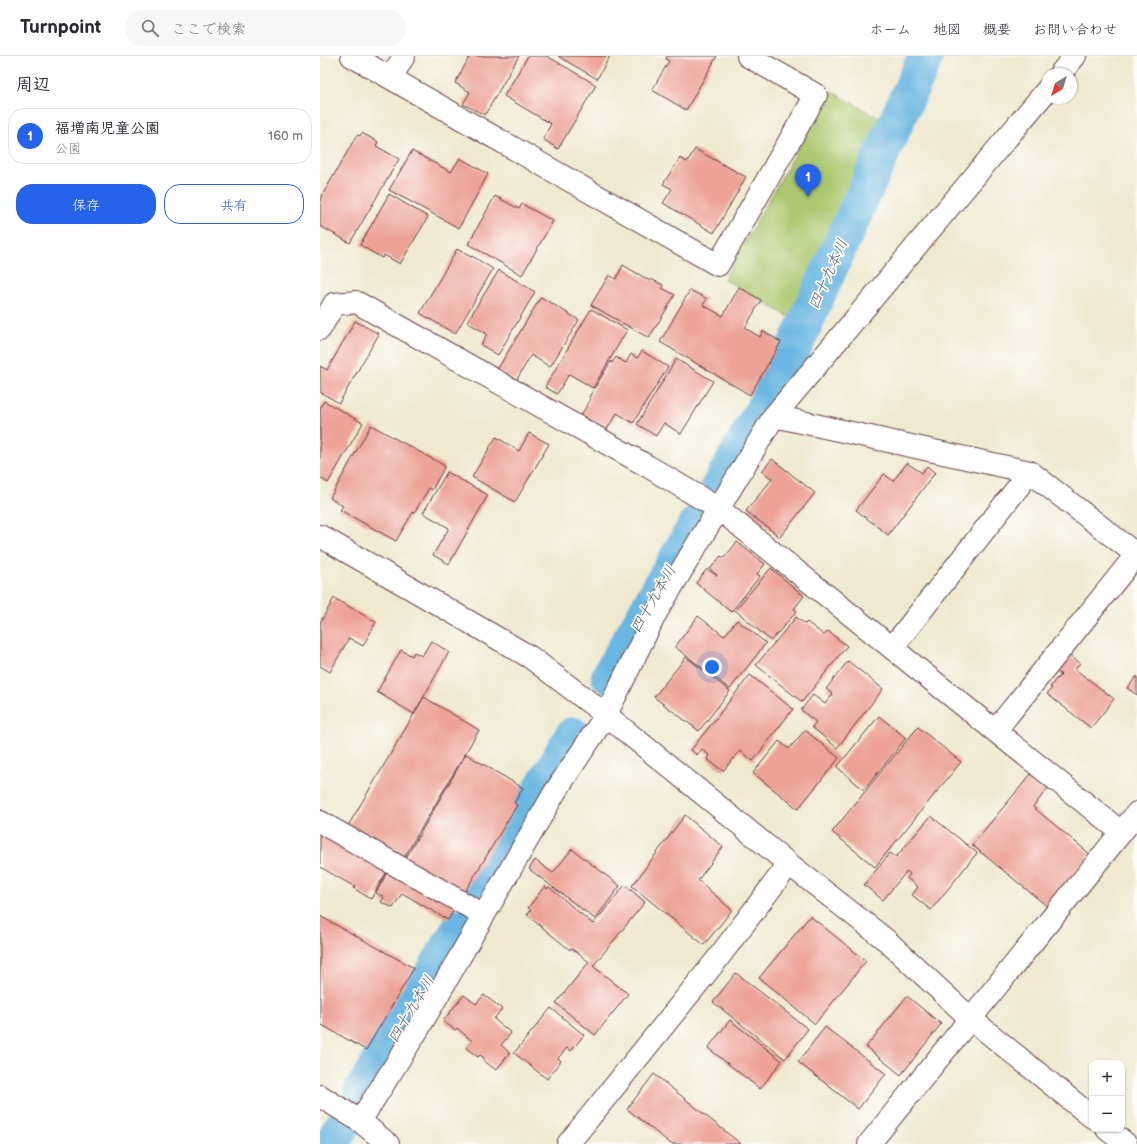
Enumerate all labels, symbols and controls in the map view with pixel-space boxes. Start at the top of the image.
search box [125,10,405,46]
text: Turnpoint [20,16,101,39]
icon: search [139,17,161,39]
text: ここで検索 [171,20,246,39]
text: ホーム [870,21,911,38]
text: 地図 [933,21,961,38]
text: 概要 [983,21,1011,38]
text: お問い合わせ [1033,21,1117,38]
north arrow [1041,68,1077,104]
text: 周辺 [16,75,50,95]
text: 福増南児童公園 [55,119,160,138]
text: 1 [27,128,33,144]
text: 160 m [268,128,303,144]
text: 公園 [55,141,81,157]
pin: 1 [795,164,821,197]
button: 保存 [16,184,156,224]
button: 共有 [164,184,304,224]
water label: 四十九本川 [805,236,852,312]
water label: 四十九本川 [626,562,680,636]
your location [702,657,722,677]
water label: 四十九本川 [384,972,439,1046]
map controls [1089,1060,1125,1132]
button: + [1089,1060,1125,1096]
button: − [1089,1096,1125,1132]

